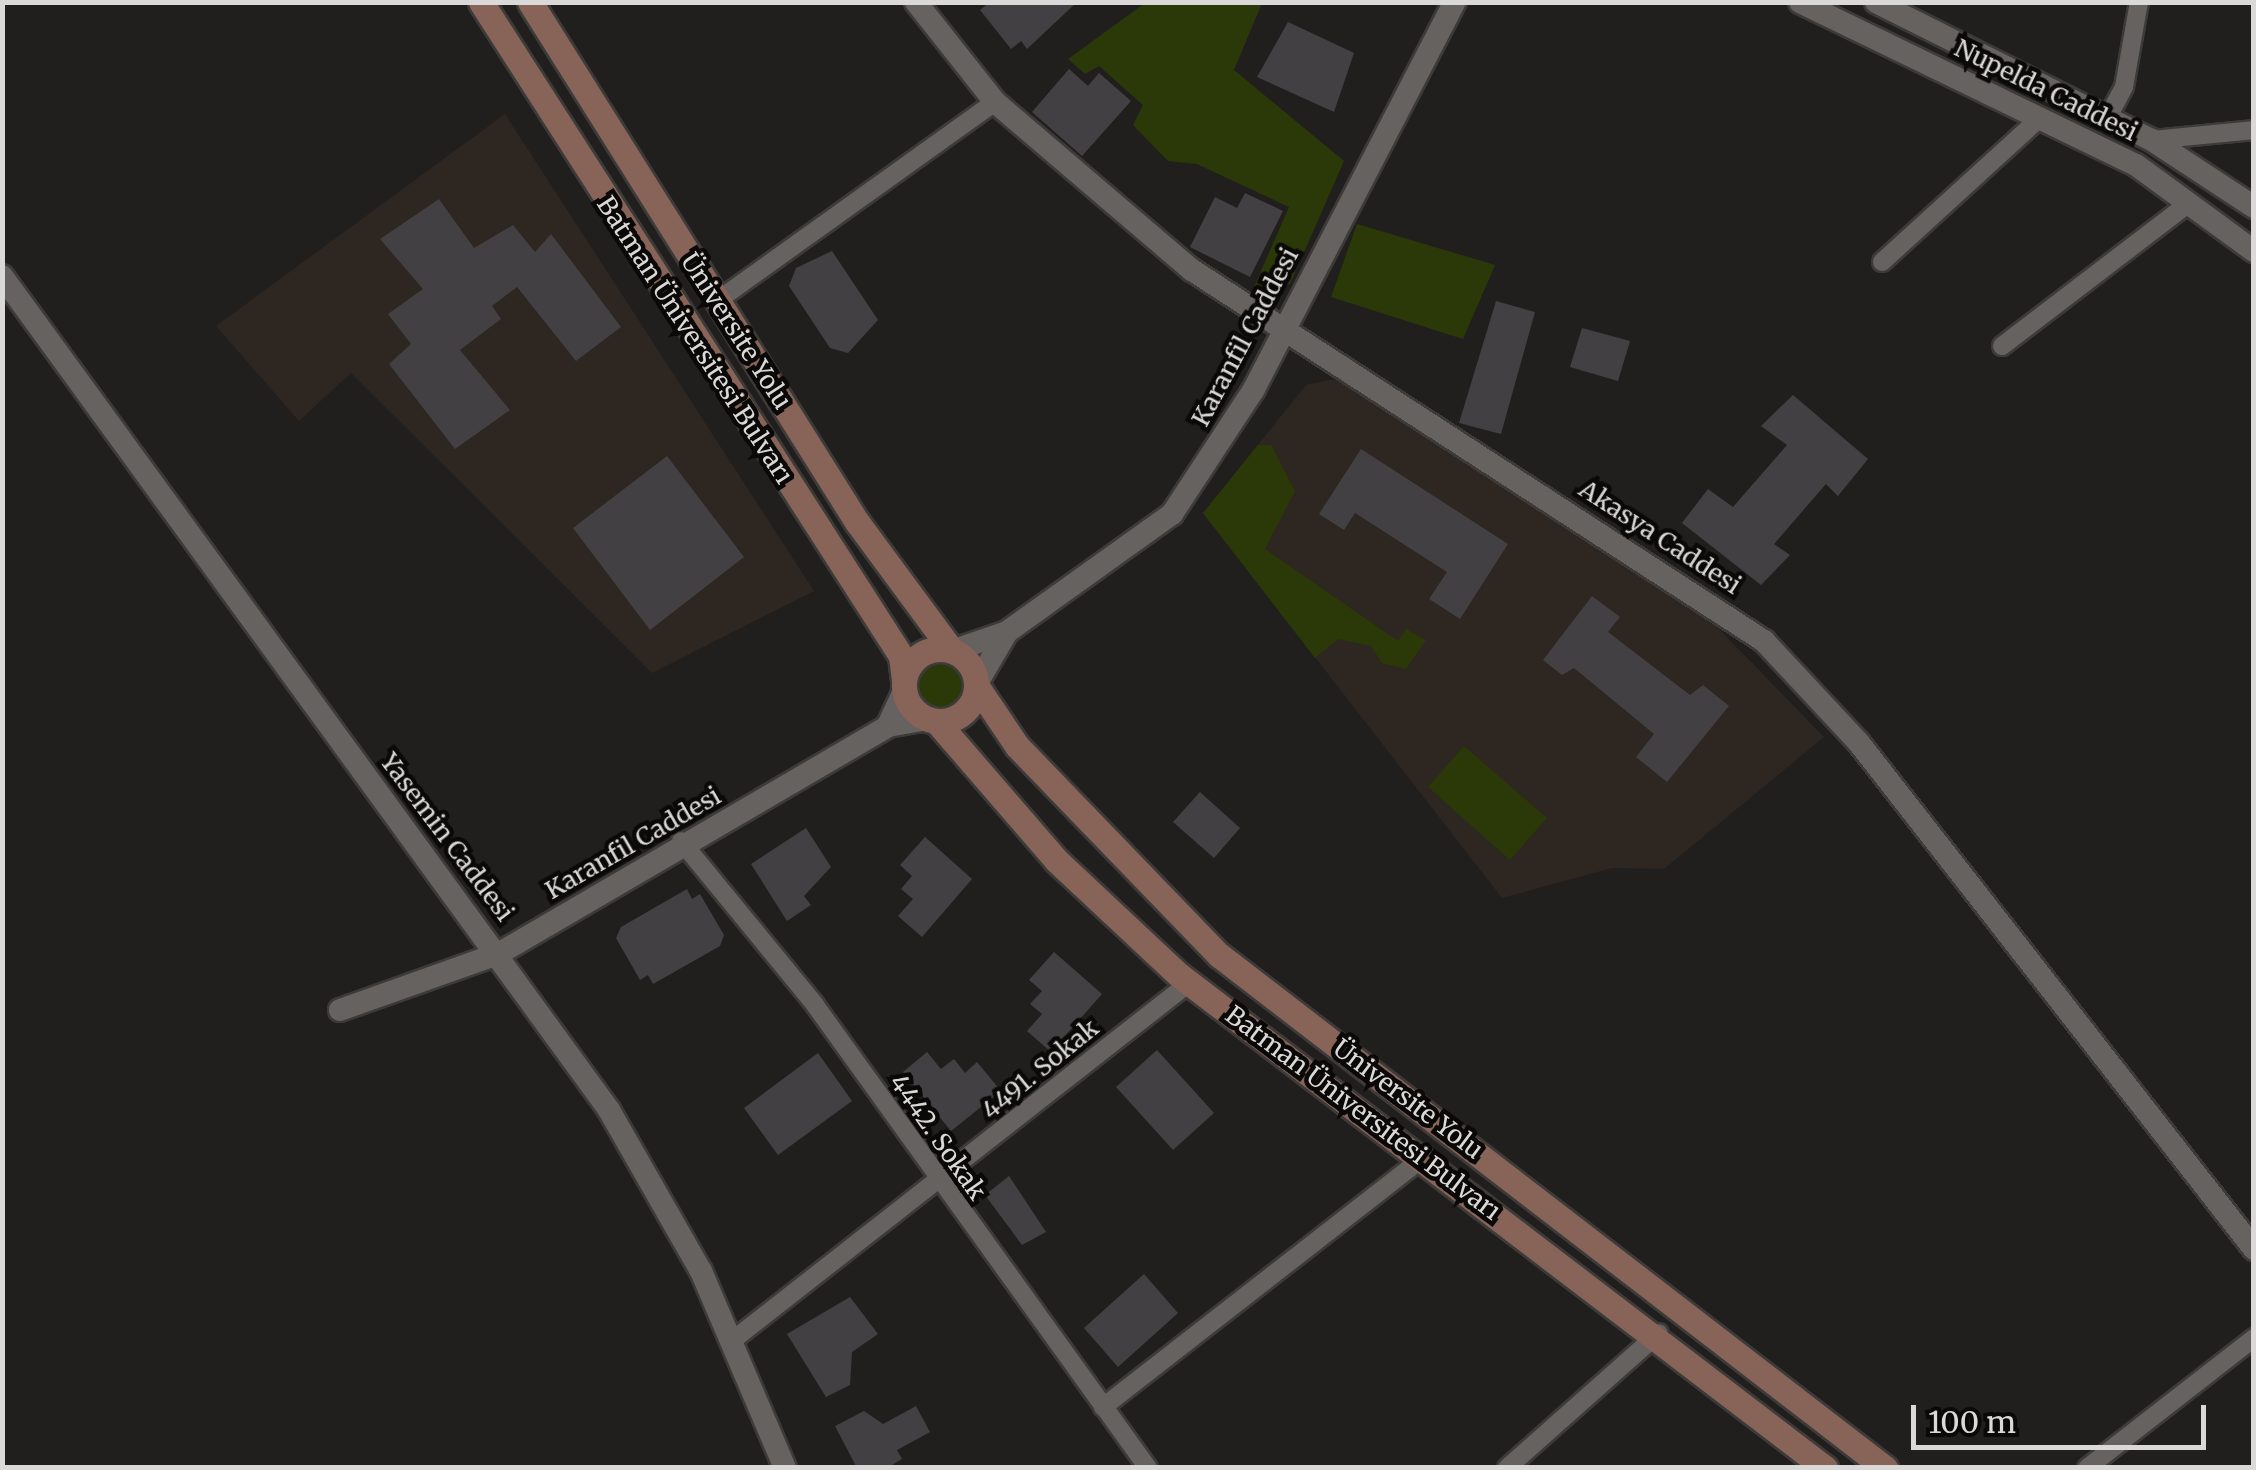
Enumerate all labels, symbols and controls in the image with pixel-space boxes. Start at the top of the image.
street label: Nupelda Caddesi [1950,33,2142,147]
street label: Batman Üniversitesi Bulvarı [591,191,799,489]
street label: Karanfil Caddesi [1185,243,1305,431]
street label: Üniversite Yolu [674,247,798,415]
street label: Akasya Caddesi [1574,474,1746,600]
street label: Yasemin Caddesi [374,747,520,927]
street label: Karanfil Caddesi [540,781,726,905]
street label: Batman Üniversitesi Bulvarı [1220,1000,1506,1226]
street label: 4491. Sokak [976,1013,1104,1125]
street label: Üniversite Yolu [1327,1033,1489,1165]
street label: 4442. Sokak [884,1068,992,1206]
scale bar [1916,1385,2211,1447]
text: 100 m [1928,1403,2016,1441]

